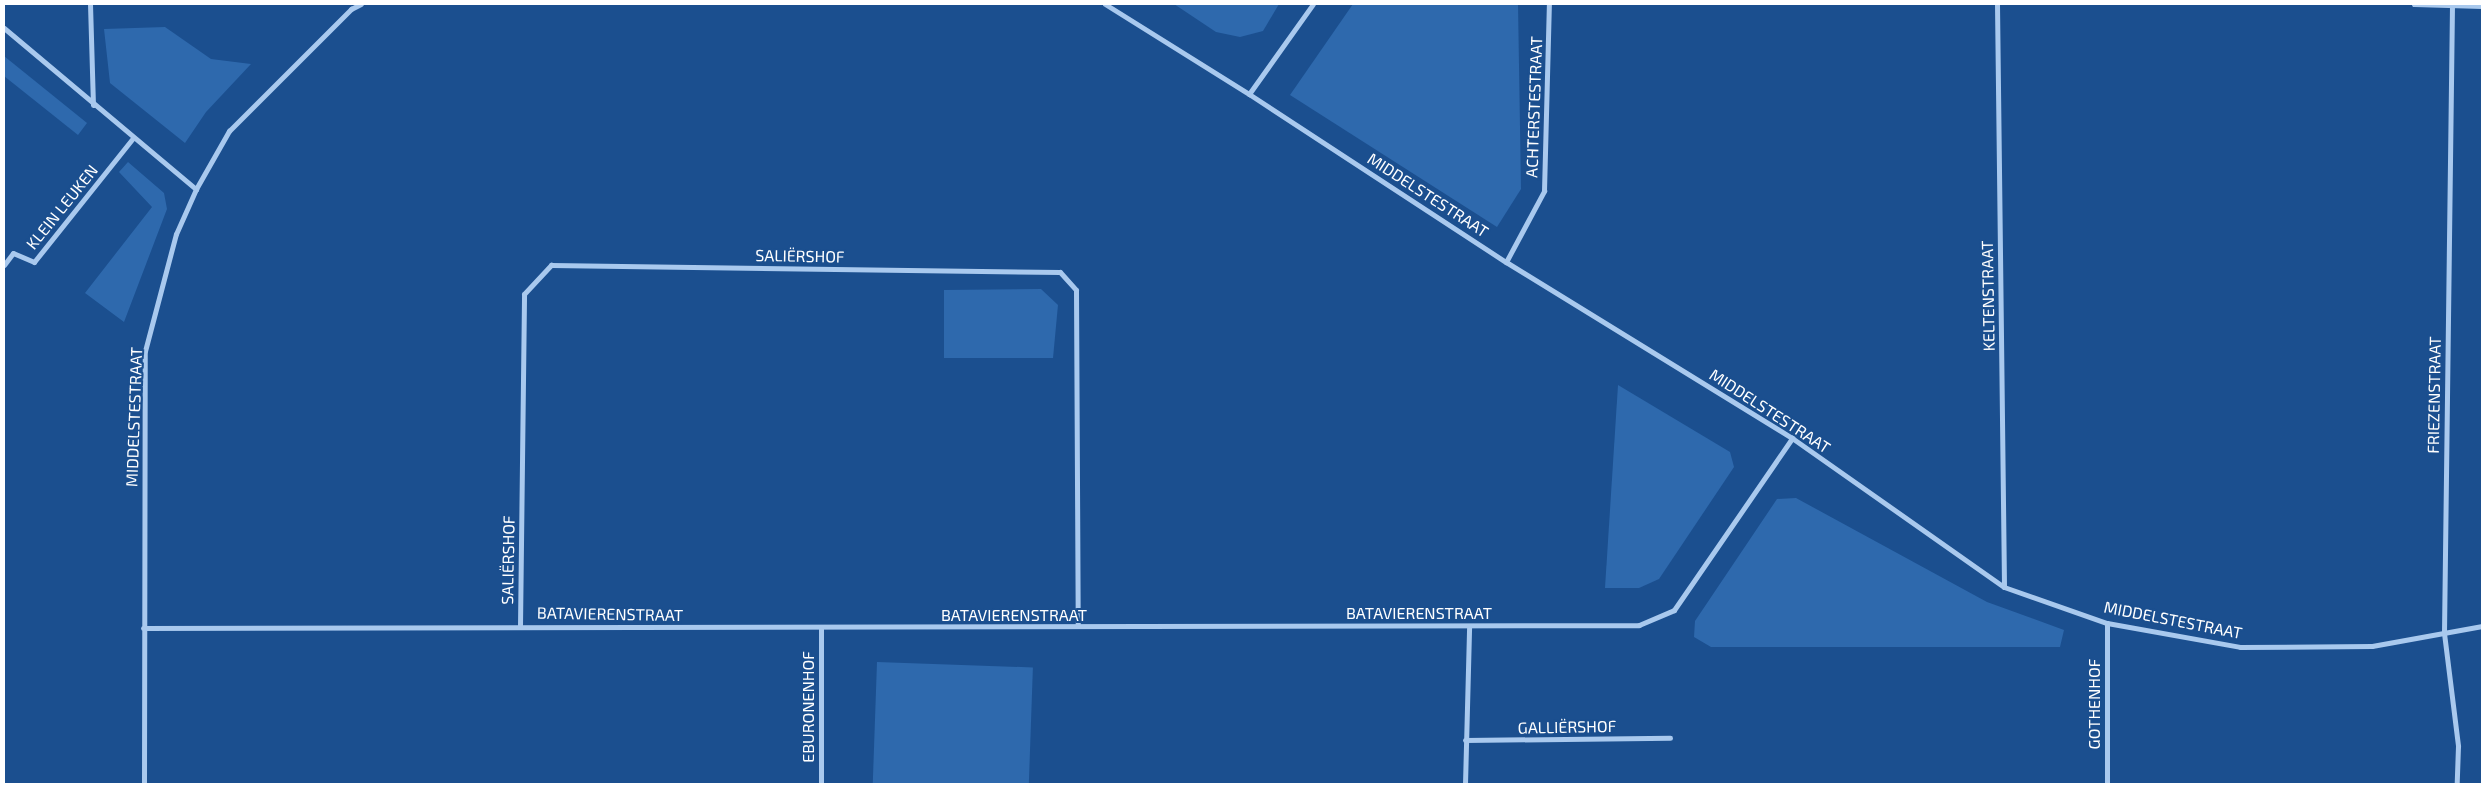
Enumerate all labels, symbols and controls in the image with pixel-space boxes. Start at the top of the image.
street label: ACHTERSTESTRAAT [1522,36,1546,178]
street label: MIDDELSTESTRAAT [1364,149,1492,241]
street label: KLEIN LEUKEN [22,161,102,253]
street label: KELTENSTRAAT [1977,240,1999,352]
street label: SALIËRSHOF [755,246,845,266]
street label: FRIEZENSTRAAT [2423,336,2445,454]
street label: MIDDELSTESTRAAT [122,347,146,487]
street label: MIDDELSTESTRAAT [1706,365,1834,457]
street label: SALIËRSHOF [498,515,518,605]
street label: MIDDELSTESTRAAT [2102,597,2244,643]
street label: BATAVIERENSTRAAT [537,603,683,625]
street label: BATAVIERENSTRAAT [1346,603,1492,623]
street label: BATAVIERENSTRAAT [941,605,1087,625]
street label: EBURONENHOF [798,651,818,763]
street label: GOTHENHOF [2084,659,2104,749]
street label: GALLIËRSHOF [1518,717,1616,737]

